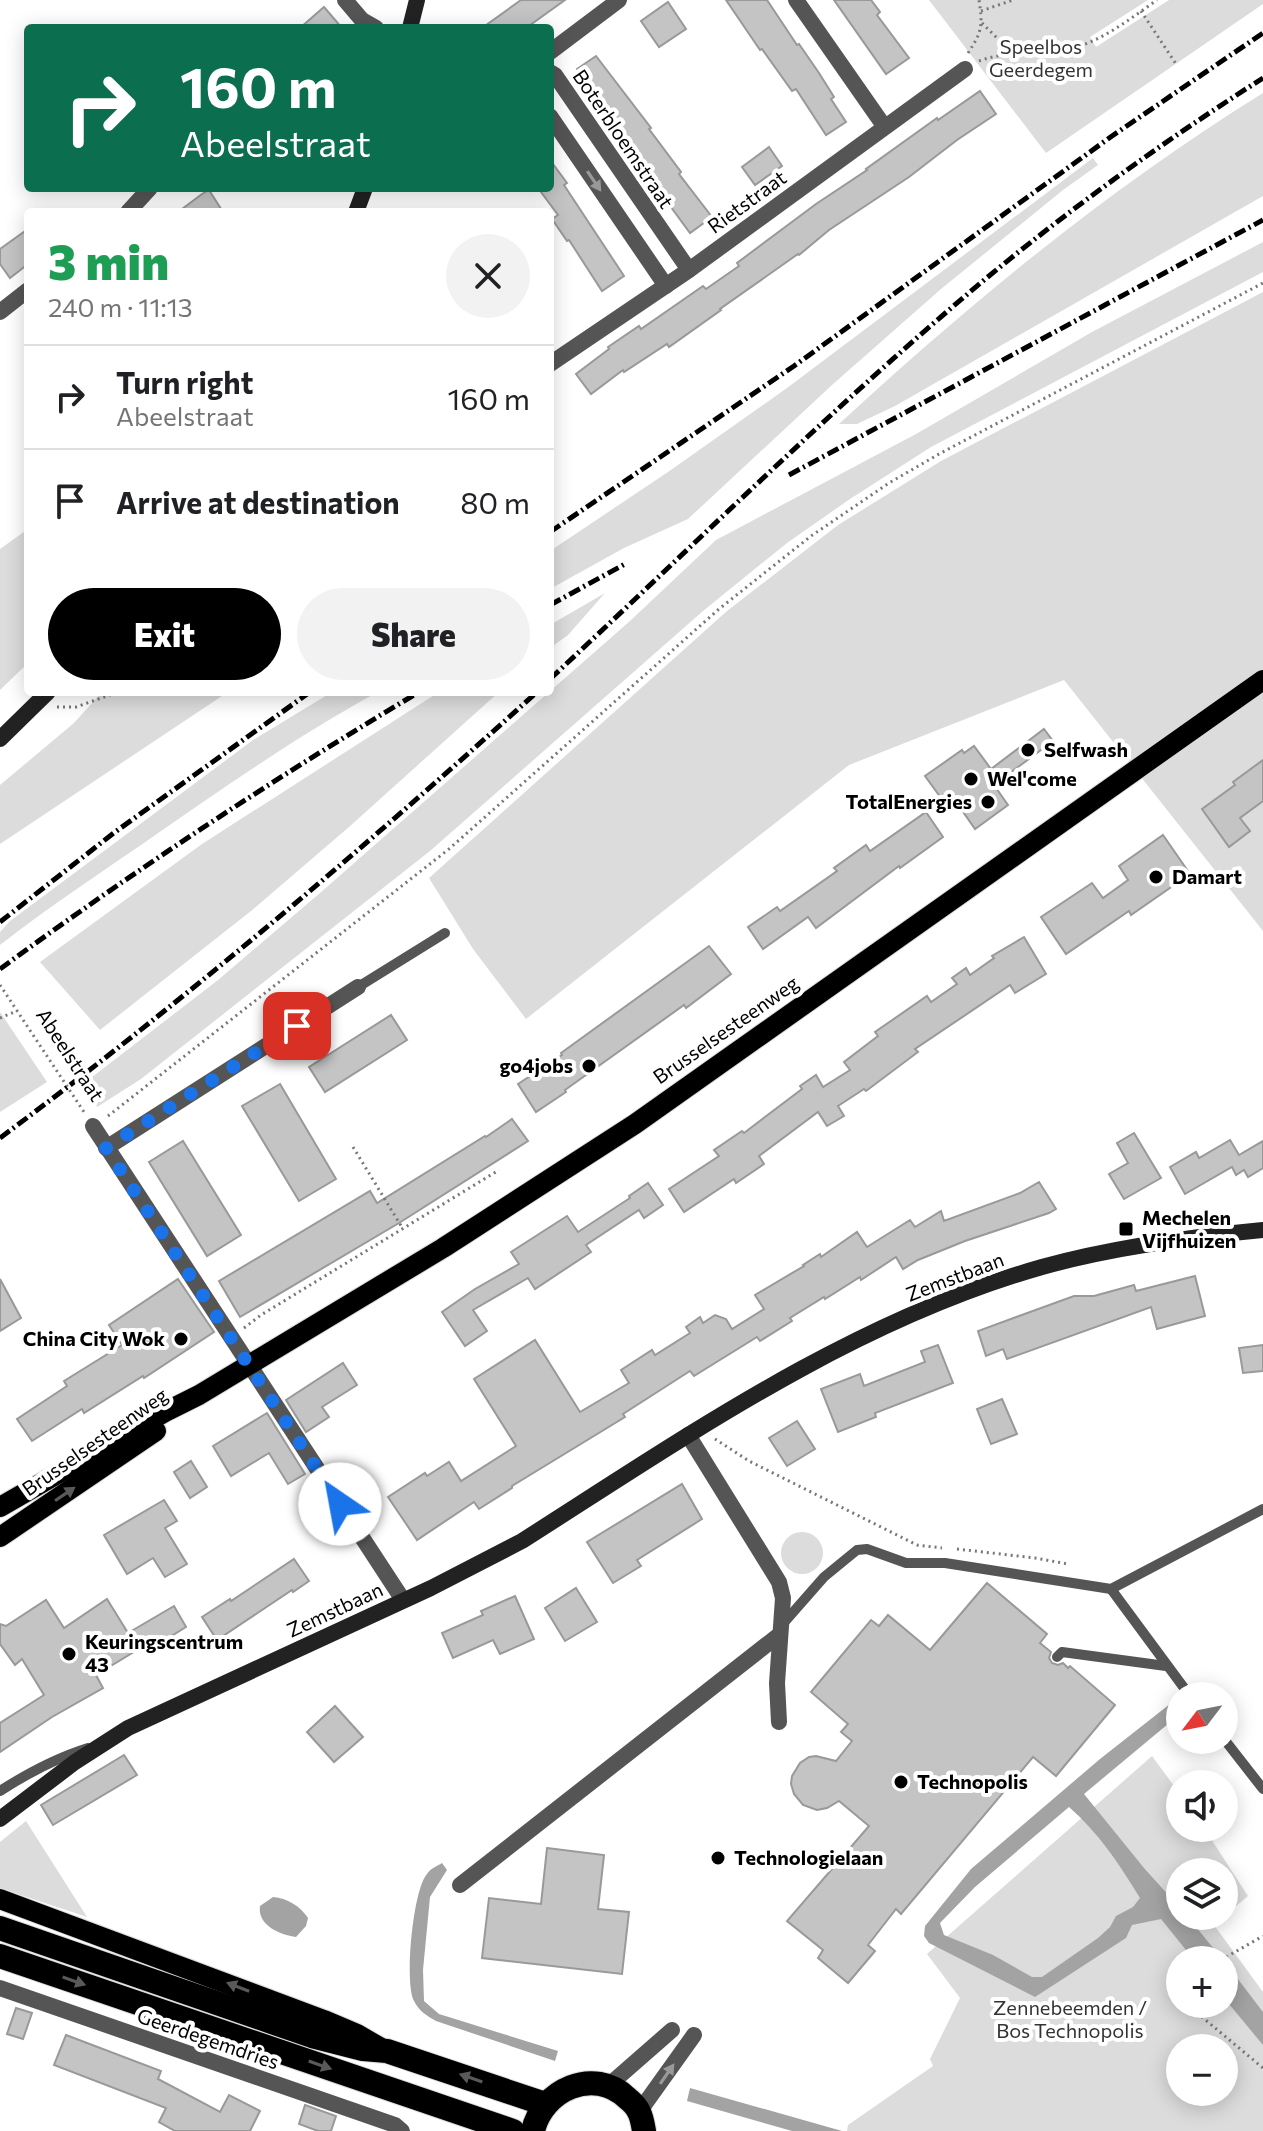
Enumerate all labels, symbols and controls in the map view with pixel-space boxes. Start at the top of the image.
park label: Speelbos Geerdegem [989,34,1093,81]
text: 160 m [180,51,337,120]
icon: right [48,56,152,160]
street label: Boterbloemstraat [568,64,679,212]
text: Abeelstraat [180,120,371,164]
street label: Rietstraat [702,165,790,238]
one-way arrow [586,170,601,191]
text: 3 min [48,231,169,290]
button: close [446,234,530,318]
text: 240 m · 11:13 [48,291,193,322]
text: Turn right [116,363,253,400]
icon: right [48,375,92,419]
text: 160 m [447,379,530,416]
text: Abeelstraat [116,400,254,431]
icon: arrive [48,479,92,523]
text: Arrive at destination [116,483,400,520]
text: 80 m [460,483,530,520]
button: Exit [48,588,281,680]
button: Share [297,588,530,680]
place label: Selfwash [1044,737,1128,761]
marker: Selfwash [1019,741,1037,759]
place label: Wel'come [987,766,1077,790]
marker: Wel'come [962,770,980,788]
place label: TotalEnergies [846,789,972,813]
marker: TotalEnergies [979,793,997,811]
place label: Damart [1172,864,1242,888]
marker: Damart [1147,868,1165,886]
street label: Brusselsesteenweg [648,970,803,1088]
pin [263,992,331,1060]
street label: Abeelstraat [32,1003,110,1105]
icon: arrive [275,1004,319,1048]
place label: go4jobs [500,1053,573,1077]
marker: go4jobs [580,1057,598,1075]
place label: Mechelen Vijfhuizen [1142,1205,1236,1252]
marker: Mechelen Vijfhuizen [1117,1220,1135,1238]
street label: Zemstbaan [902,1246,1007,1306]
place label: China City Wok [23,1326,166,1350]
marker: China City Wok [172,1330,190,1348]
street label: Brusselsesteenweg [17,1382,172,1500]
position arrow [298,1462,382,1546]
one-way arrow [54,1486,75,1501]
street label: Zemstbaan [283,1576,386,1642]
place label: Keuringscentrum 43 [85,1629,243,1676]
marker: Keuringscentrum 43 [60,1645,78,1663]
north arrow [1166,1682,1238,1754]
map controls [1166,1682,1238,2106]
place label: Technopolis [917,1769,1028,1793]
button: sound [1166,1770,1238,1842]
marker: Technopolis [892,1773,910,1791]
place label: Technologielaan [734,1845,883,1869]
marker: Technologielaan [709,1849,727,1867]
button: layers [1166,1858,1238,1930]
button: + [1166,1946,1238,2018]
one-way arrow [62,1976,86,1988]
one-way arrow [226,1980,250,1993]
park label: Zennebeemden / Bos Technopolis [993,1995,1147,2042]
street label: Geerdegemdries [134,2003,282,2074]
button: − [1166,2034,1238,2106]
one-way arrow [308,2060,332,2072]
one-way arrow [659,2063,674,2084]
one-way arrow [459,2072,483,2084]

